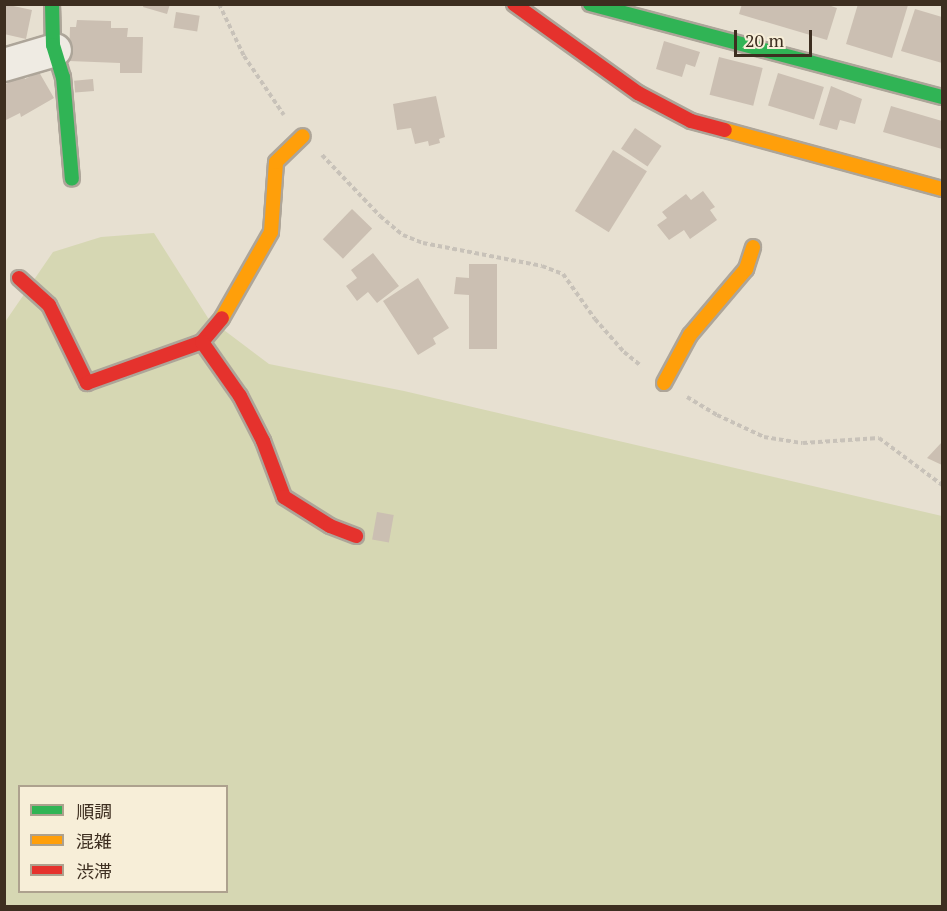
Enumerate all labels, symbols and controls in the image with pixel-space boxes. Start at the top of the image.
scale bar [737,18,815,56]
text: 20 m [745,28,784,52]
legend [18,785,228,893]
text: 順調 [76,799,112,823]
text: 混雑 [76,829,112,853]
text: 渋滞 [76,859,112,883]

